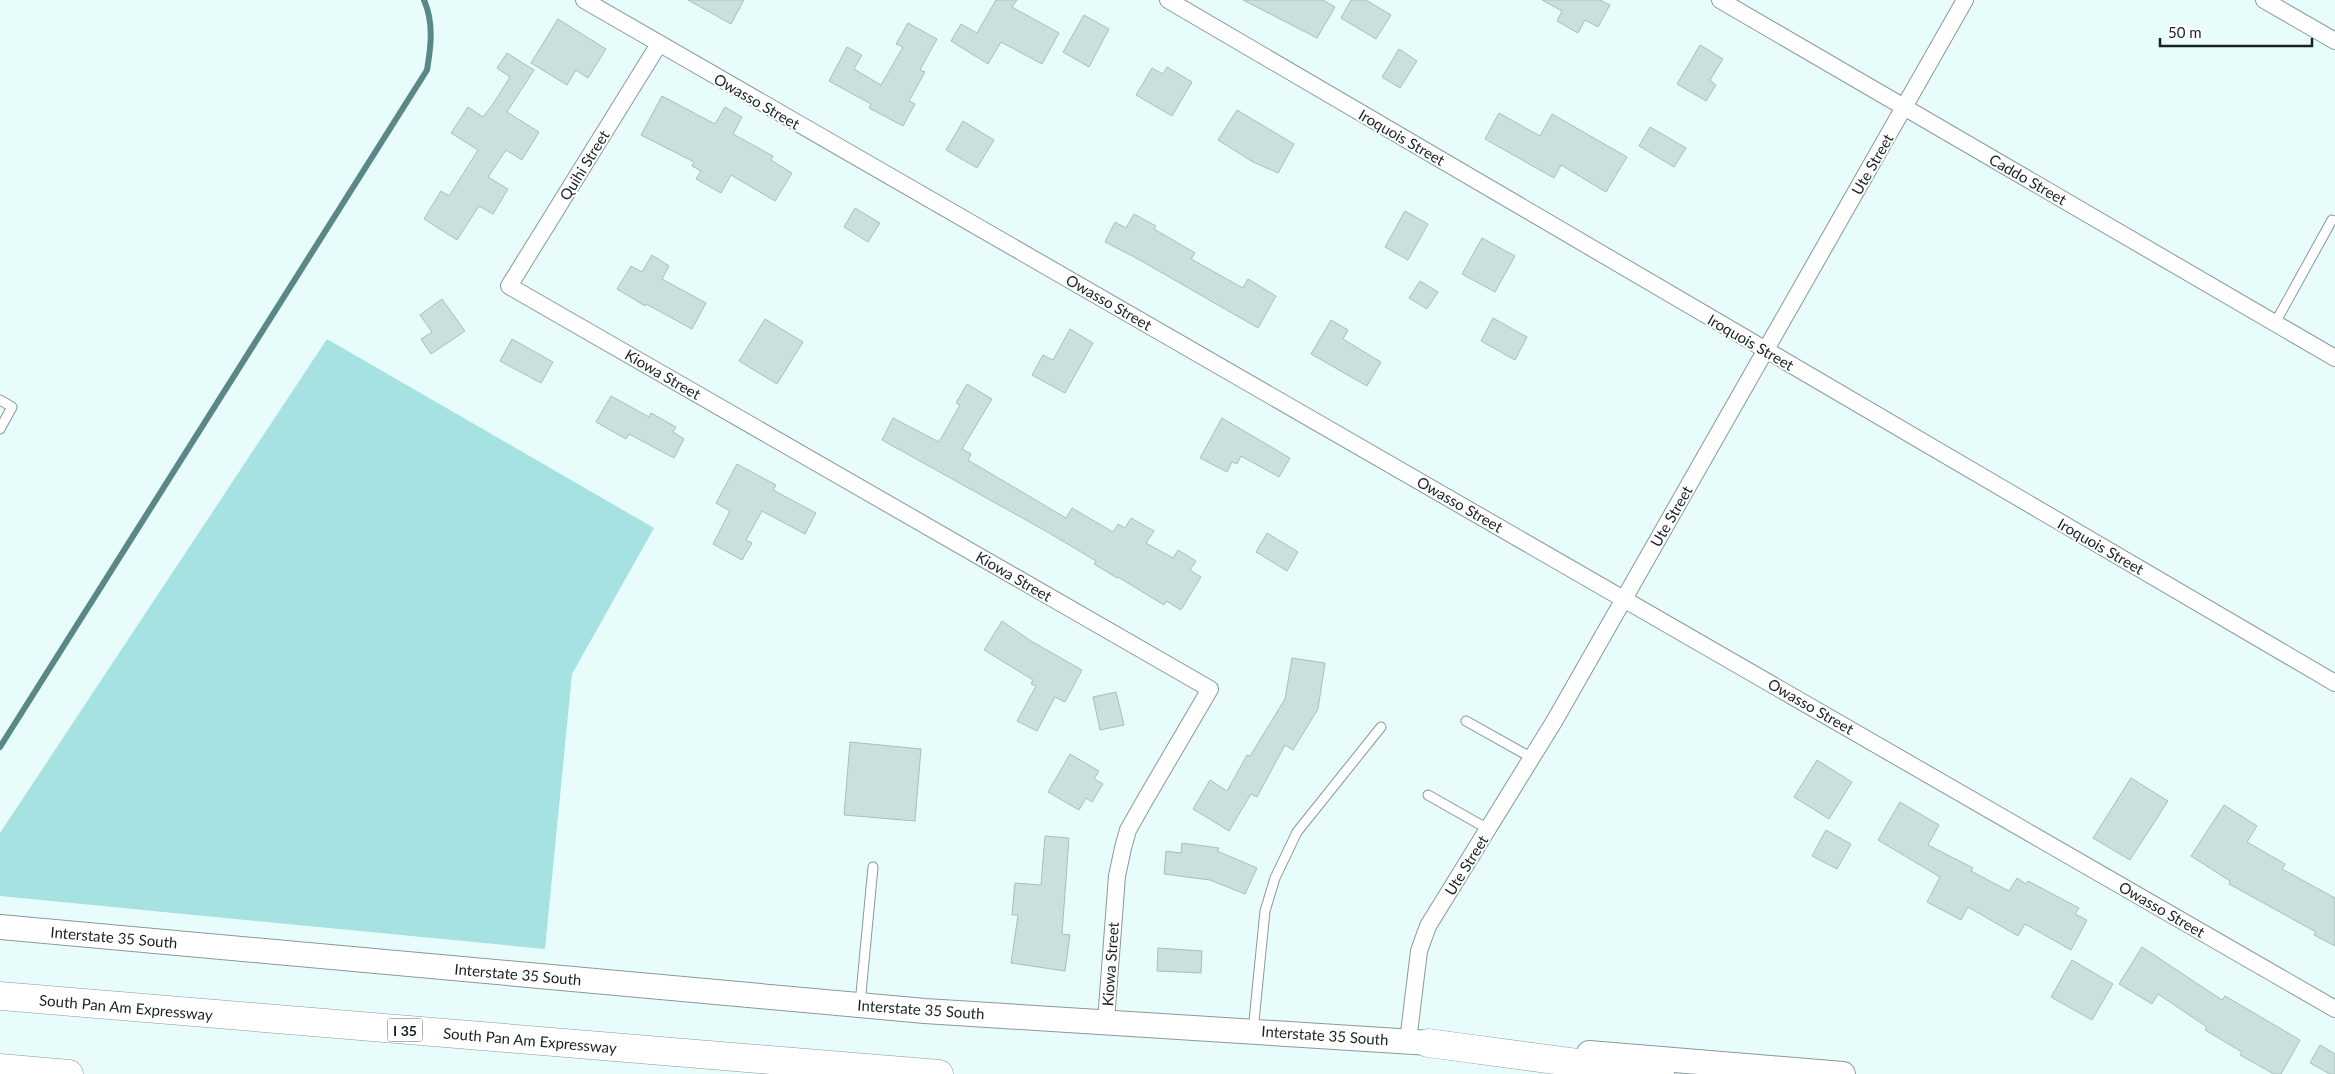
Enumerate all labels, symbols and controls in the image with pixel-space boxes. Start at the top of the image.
scale bar [2160,15,2312,47]
text: 50 m [2168,23,2202,41]
street label: Owasso Street [711,69,804,133]
street label: Iroquois Street [1356,105,1449,169]
street label: Quihi Street [555,126,613,203]
street label: Ute Street [1847,130,1897,198]
street label: Caddo Street [1986,150,2070,209]
street label: Owasso Street [1063,270,1156,334]
street label: Iroquois Street [1705,310,1798,374]
street label: Kiowa Street [622,345,705,403]
street label: Owasso Street [1414,472,1507,536]
street label: Ute Street [1646,482,1696,550]
street label: Iroquois Street [2055,514,2148,578]
street label: Kiowa Street [973,547,1056,605]
street label: Owasso Street [1765,674,1858,738]
street label: Ute Street [1440,831,1492,898]
street label: Owasso Street [2116,877,2209,941]
street label: Kiowa Street [1098,921,1122,1007]
street label: Interstate 35 South [50,922,178,952]
street label: Interstate 35 South [454,959,582,989]
street label: South Pan Am Expressway [38,990,214,1024]
street label: Interstate 35 South [857,996,985,1022]
road number: I 35 [388,1018,422,1042]
street label: Interstate 35 South [1261,1022,1389,1048]
street label: South Pan Am Expressway [442,1023,618,1057]

